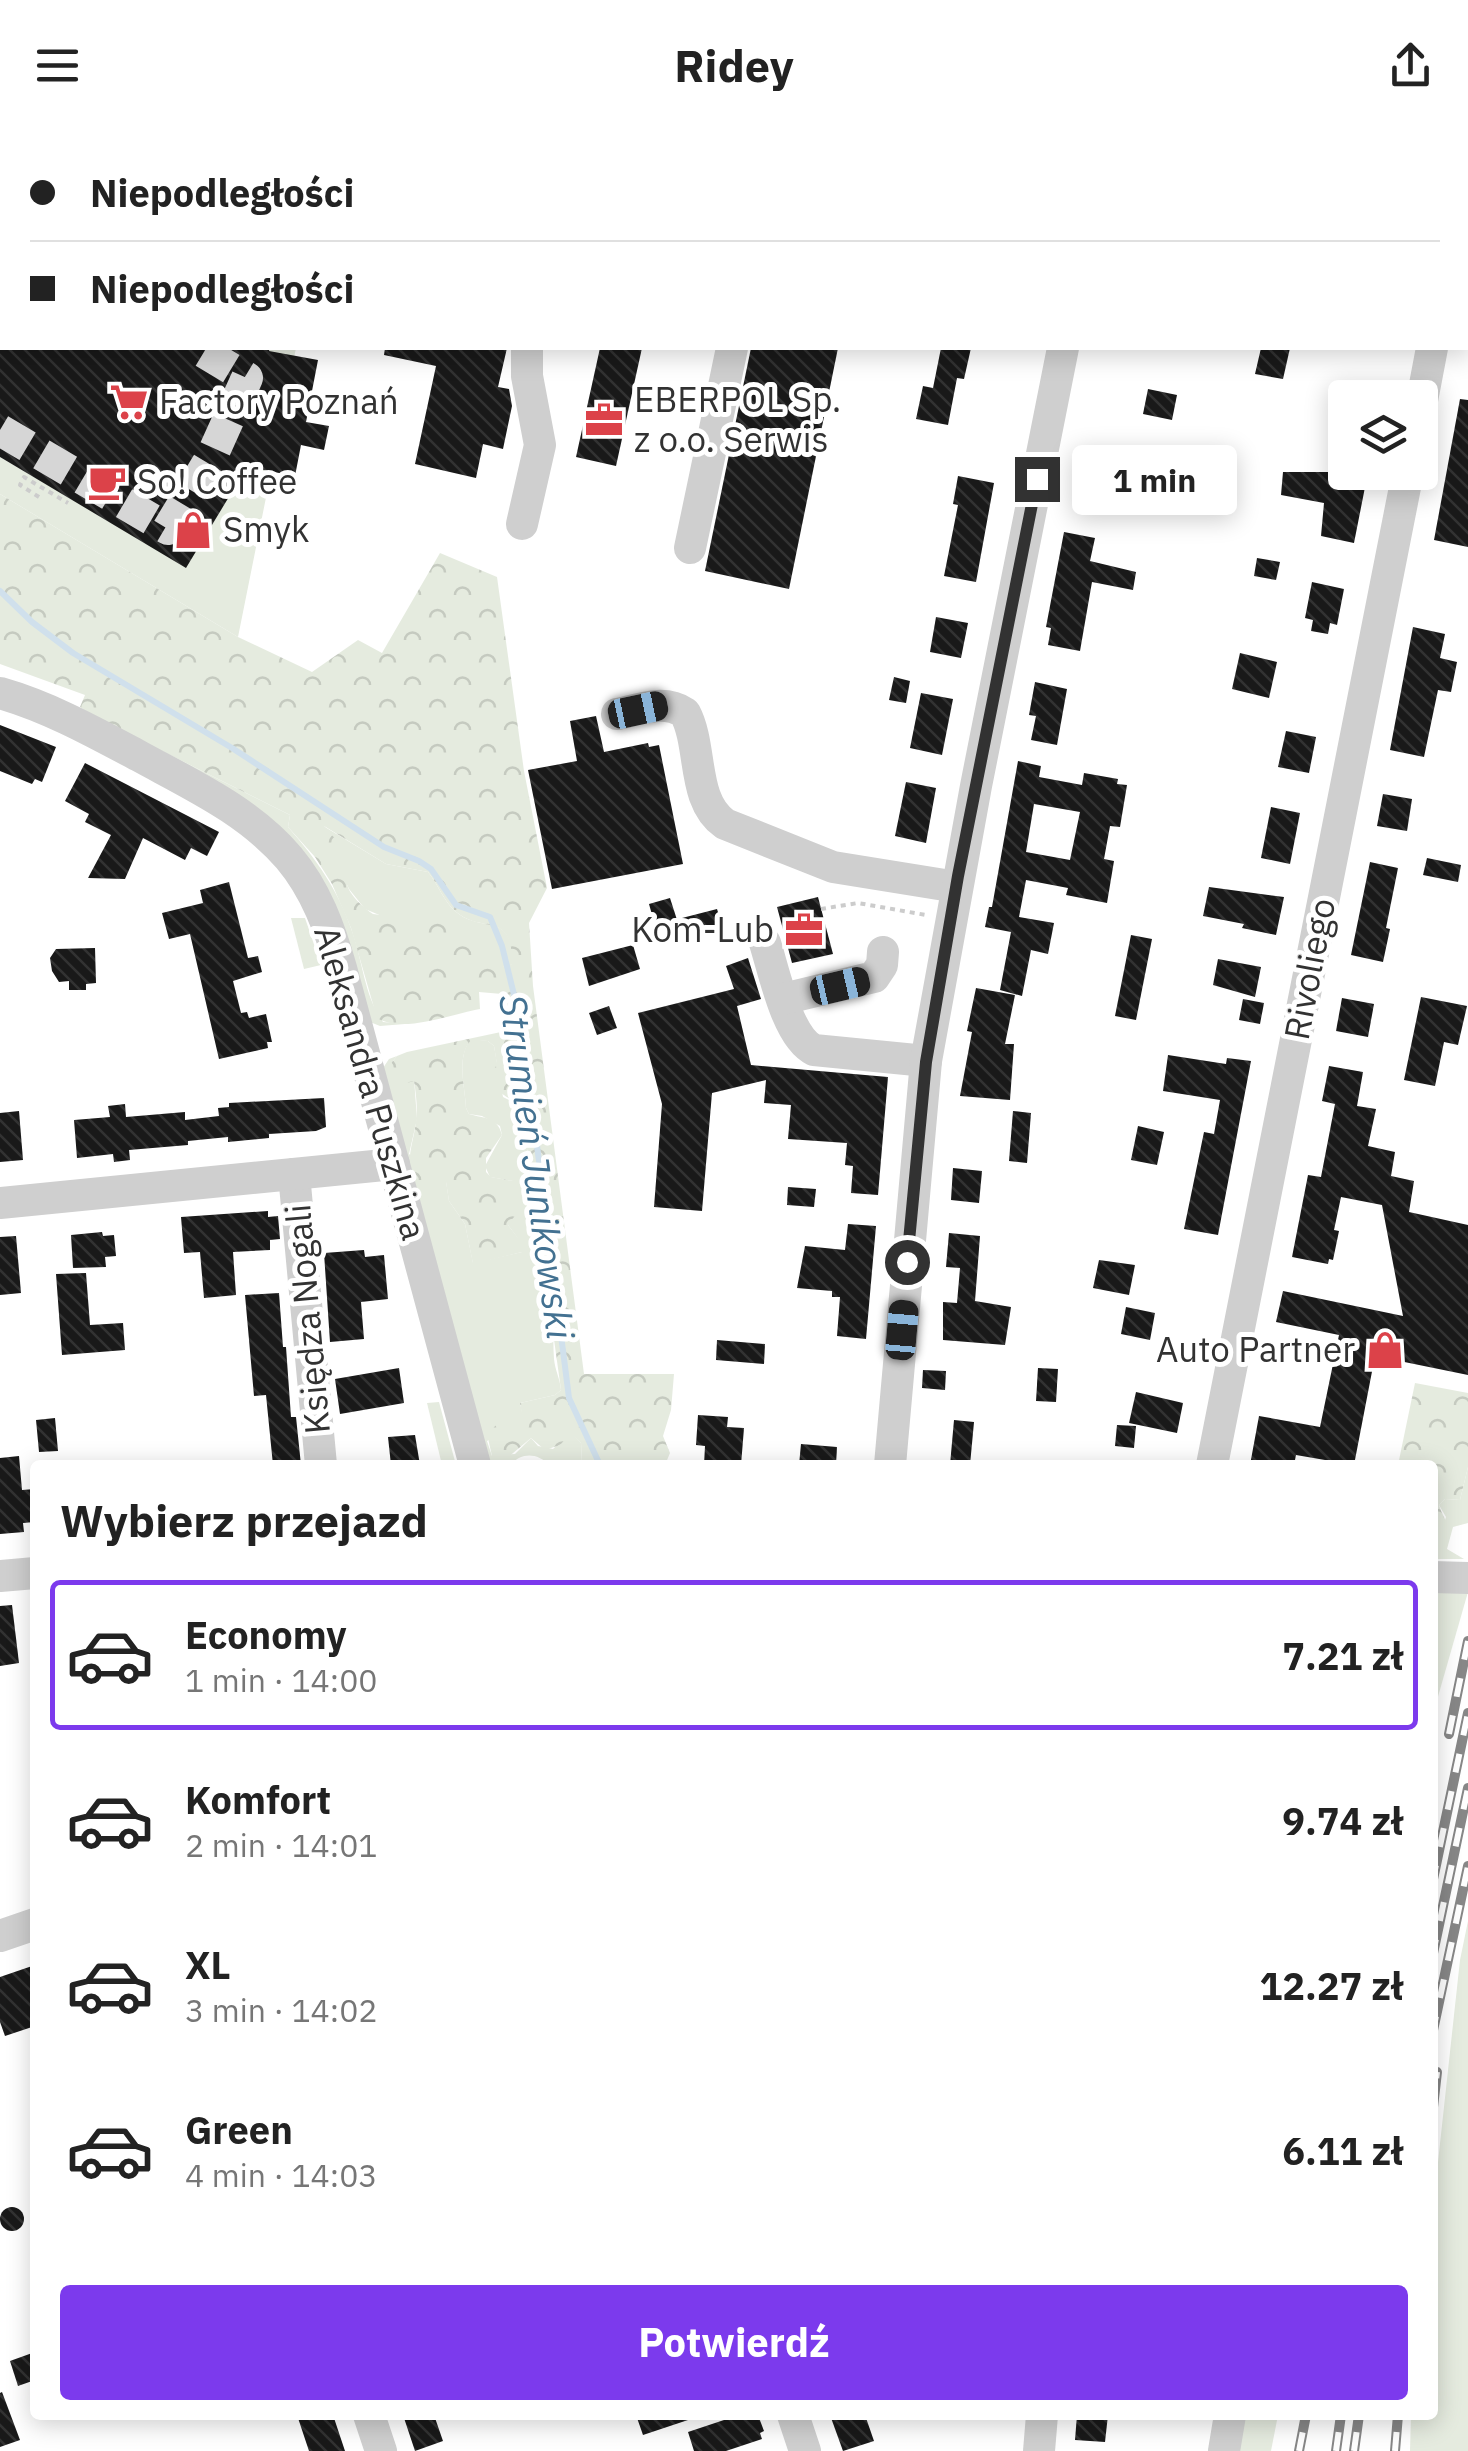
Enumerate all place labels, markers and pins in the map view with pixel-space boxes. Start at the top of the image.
place label: EBERPOL Sp. z o.o. Serwis [634,376,841,462]
place label: Factory Poznań [159,378,399,424]
supermarket icon: Factory Poznań [108,381,150,423]
office icon: EBERPOL Sp. z o.o. Serwis [583,399,625,441]
place label: So! Coffee [137,458,297,504]
cafe icon: So! Coffee [86,461,128,503]
place label: Smyk [223,506,310,552]
shop icon: Smyk [172,509,214,551]
place label: Kom-Lub [631,906,774,952]
office icon: Kom-Lub [783,909,825,951]
place label: Auto Partner [1156,1326,1355,1372]
shop icon: Auto Partner [1364,1329,1406,1371]

